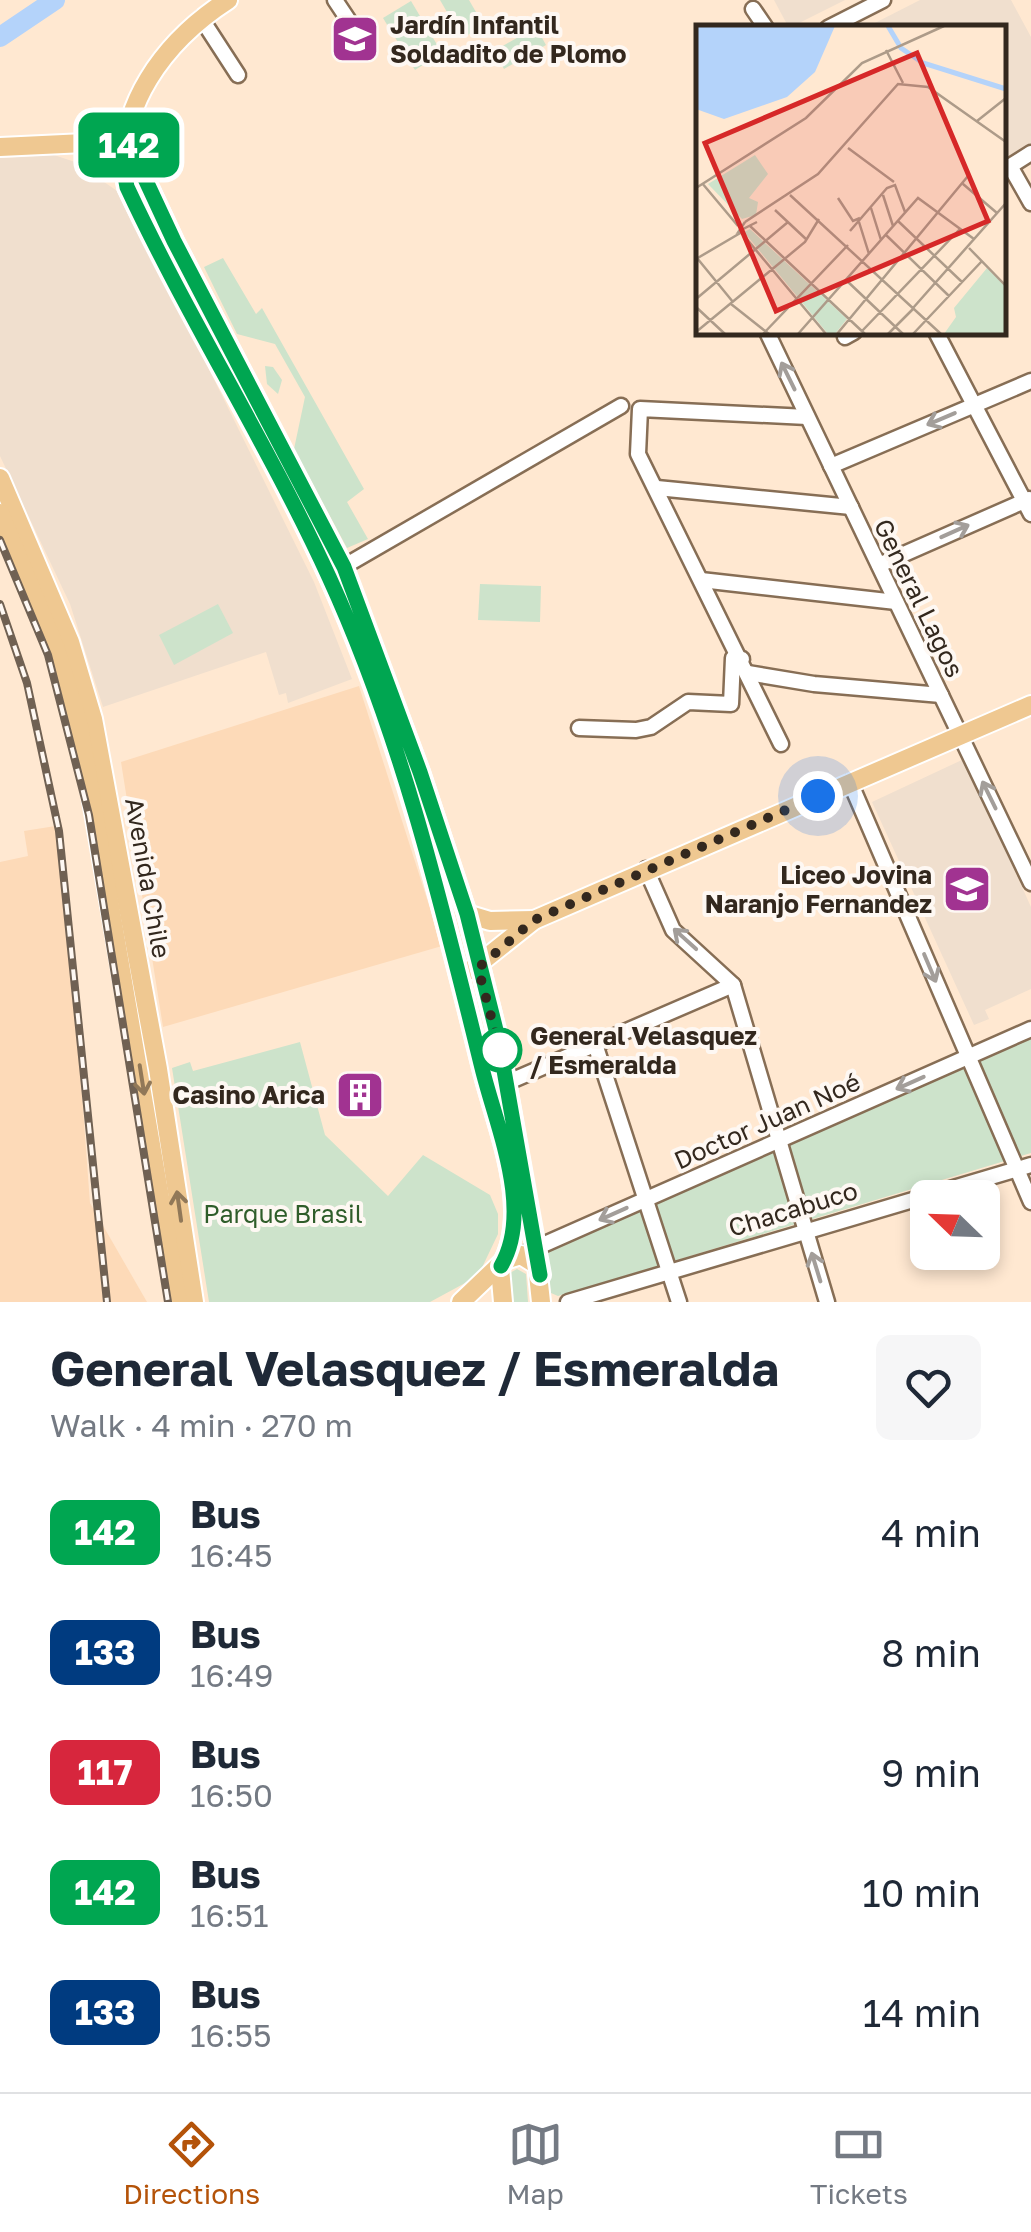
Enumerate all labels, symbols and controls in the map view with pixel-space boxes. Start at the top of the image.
place label: Jardín Infantil Soldadito de Plomo [390,9,627,69]
school or university icon: Jardín Infantil Soldadito de Plomo [329,13,381,65]
inset map [696,25,1006,335]
line badge: 142 [72,112,186,178]
text: 142 [98,124,160,166]
one-way arrow [777,361,796,391]
one-way arrow [926,411,957,429]
street label: General Lagos [868,514,971,682]
one-way arrow [939,521,970,539]
your location [793,771,843,821]
one-way arrow [978,781,997,811]
street label: Avenida Chile [119,795,178,961]
place label: Liceo Jovina Naranjo Fernandez [705,859,932,919]
school or university icon: Liceo Jovina Naranjo Fernandez [941,863,993,915]
one-way arrow [672,927,698,951]
one-way arrow [922,952,940,983]
place label: General Velasquez / Esmeralda [530,1020,757,1080]
marker: General Velasquez / Esmeralda [479,1029,521,1071]
one-way arrow [133,1064,152,1096]
street label: Doctor Juan Noé [669,1066,865,1175]
building icon: Casino Arica [334,1069,386,1121]
one-way arrow [895,1075,926,1093]
place label: Casino Arica [172,1079,325,1110]
street label: Chacabuco [725,1174,861,1243]
north arrow [910,1180,1000,1270]
map controls [910,1180,1000,1270]
one-way arrow [170,1190,188,1222]
park label: Parque Brasil [203,1198,363,1229]
one-way arrow [598,1206,629,1224]
one-way arrow [806,1252,824,1283]
button: heart [876,1335,981,1440]
text: General Velasquez / Esmeralda [50,1339,779,1397]
text: Walk · 4 min · 270 m [50,1406,353,1444]
text: Bus [190,1491,261,1536]
text: 4 min [881,1510,981,1555]
text: 142 [74,1511,136,1553]
text: 16:45 [190,1536,273,1574]
text: Bus [190,1611,261,1656]
text: 8 min [881,1630,981,1675]
text: 133 [75,1631,135,1673]
text: 16:49 [190,1656,273,1694]
text: Bus [190,1731,261,1776]
text: 9 min [881,1750,981,1795]
text: 117 [77,1751,133,1793]
text: 16:50 [190,1776,273,1814]
text: Bus [190,1851,261,1896]
text: 10 min [862,1870,981,1915]
text: 142 [74,1871,136,1913]
text: 16:51 [190,1896,269,1934]
text: Bus [190,1971,261,2016]
text: 14 min [863,1990,981,2035]
text: 133 [75,1991,135,2033]
text: 16:55 [190,2016,272,2054]
tab: Directions [123,2117,260,2210]
tab: Map [506,2117,564,2210]
tab: Tickets [810,2117,908,2210]

